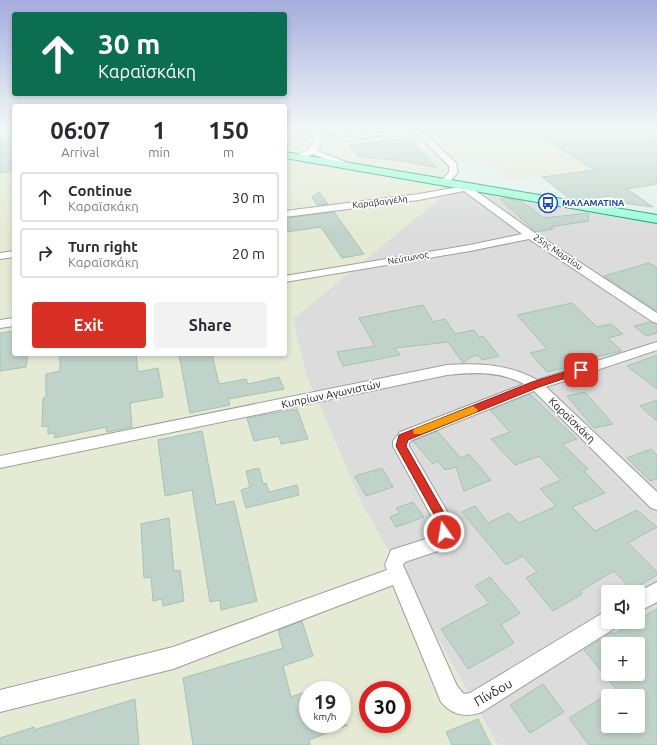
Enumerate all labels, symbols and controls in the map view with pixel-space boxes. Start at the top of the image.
icon: ahead [32,28,84,80]
text: 30 m [98,28,160,59]
text: Καραϊσκάκη [98,61,196,81]
text: 06:07 [50,117,110,144]
text: 1 [152,117,166,144]
text: 150 [208,117,249,144]
text: Arrival [61,145,99,159]
text: min [148,145,170,159]
text: m [223,145,234,159]
text: Continue [68,182,132,199]
icon: ahead [34,186,56,208]
text: 30 m [232,189,265,206]
bus stop icon: ΜΑΛΑΜΑΤΙΝΑ [537,192,559,214]
street label: Καραβαγγέλη [352,194,408,210]
place label: ΜΑΛΑΜΑΤΙΝΑ [562,198,625,208]
text: Καραϊσκάκη [68,199,139,213]
street label: 25ης Μαρτίου [532,232,584,272]
text: Turn right [68,238,138,255]
icon: right [34,242,56,264]
text: 20 m [232,245,265,262]
street label: Νεύτωνος [387,250,429,266]
text: Καραϊσκάκη [68,255,139,269]
button: Exit [32,302,146,348]
button: Share [154,302,267,348]
pin [564,353,598,387]
icon: arrive [570,359,592,381]
street label: Κυπρίων Αγωνιστών [280,377,383,410]
street label: Καραϊσκάκη [546,395,598,445]
position arrow [423,511,465,553]
map controls [601,585,645,733]
button: sound [601,585,645,629]
button: + [601,637,645,681]
street label: Πίνδου [472,676,514,708]
speed limit sign: 30 [359,681,411,733]
button: − [601,689,645,733]
text: 19 [314,690,336,713]
text: km/h [313,711,337,722]

